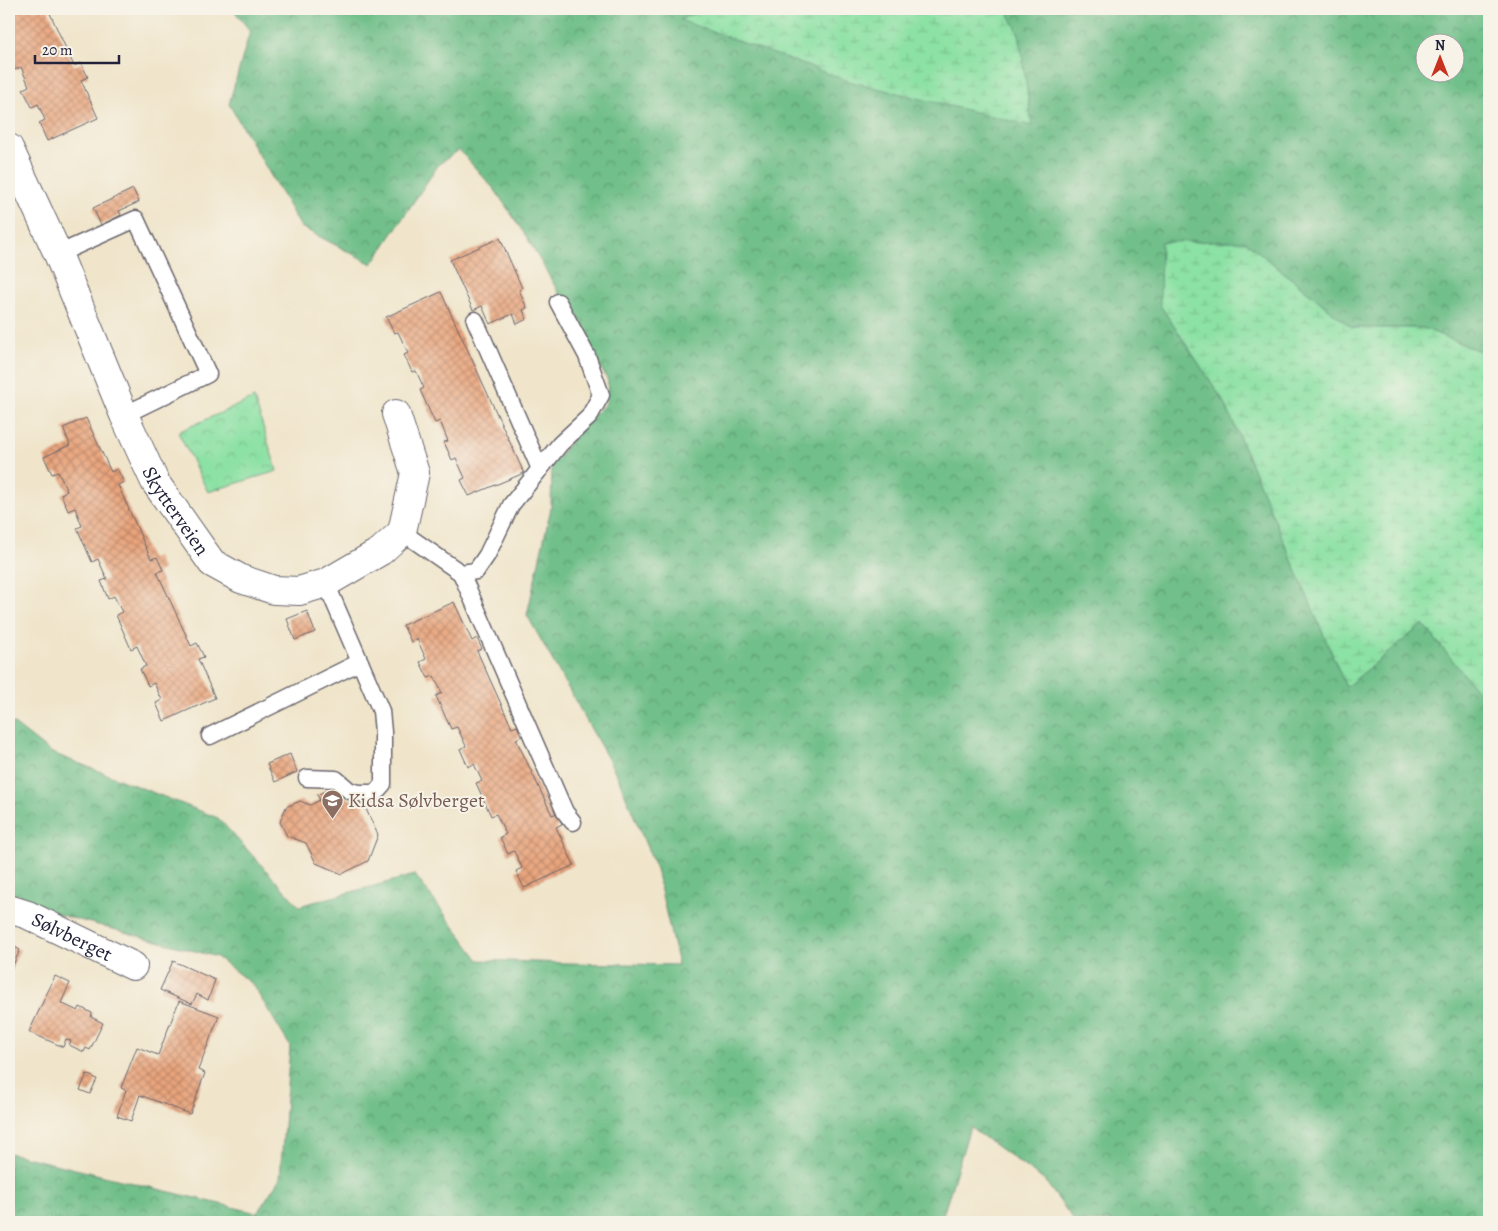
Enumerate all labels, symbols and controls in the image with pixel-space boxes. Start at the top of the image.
scale bar [35,32,119,64]
north arrow [1416,32,1466,82]
text: N [1435,36,1445,55]
text: 20 m [42,40,73,60]
street label: Skytterveien [136,462,216,561]
place label: Kidsa Sølvberget [348,787,485,814]
school or university icon: Kidsa Sølvberget [320,788,344,819]
street label: Sølvberget [27,905,117,968]

